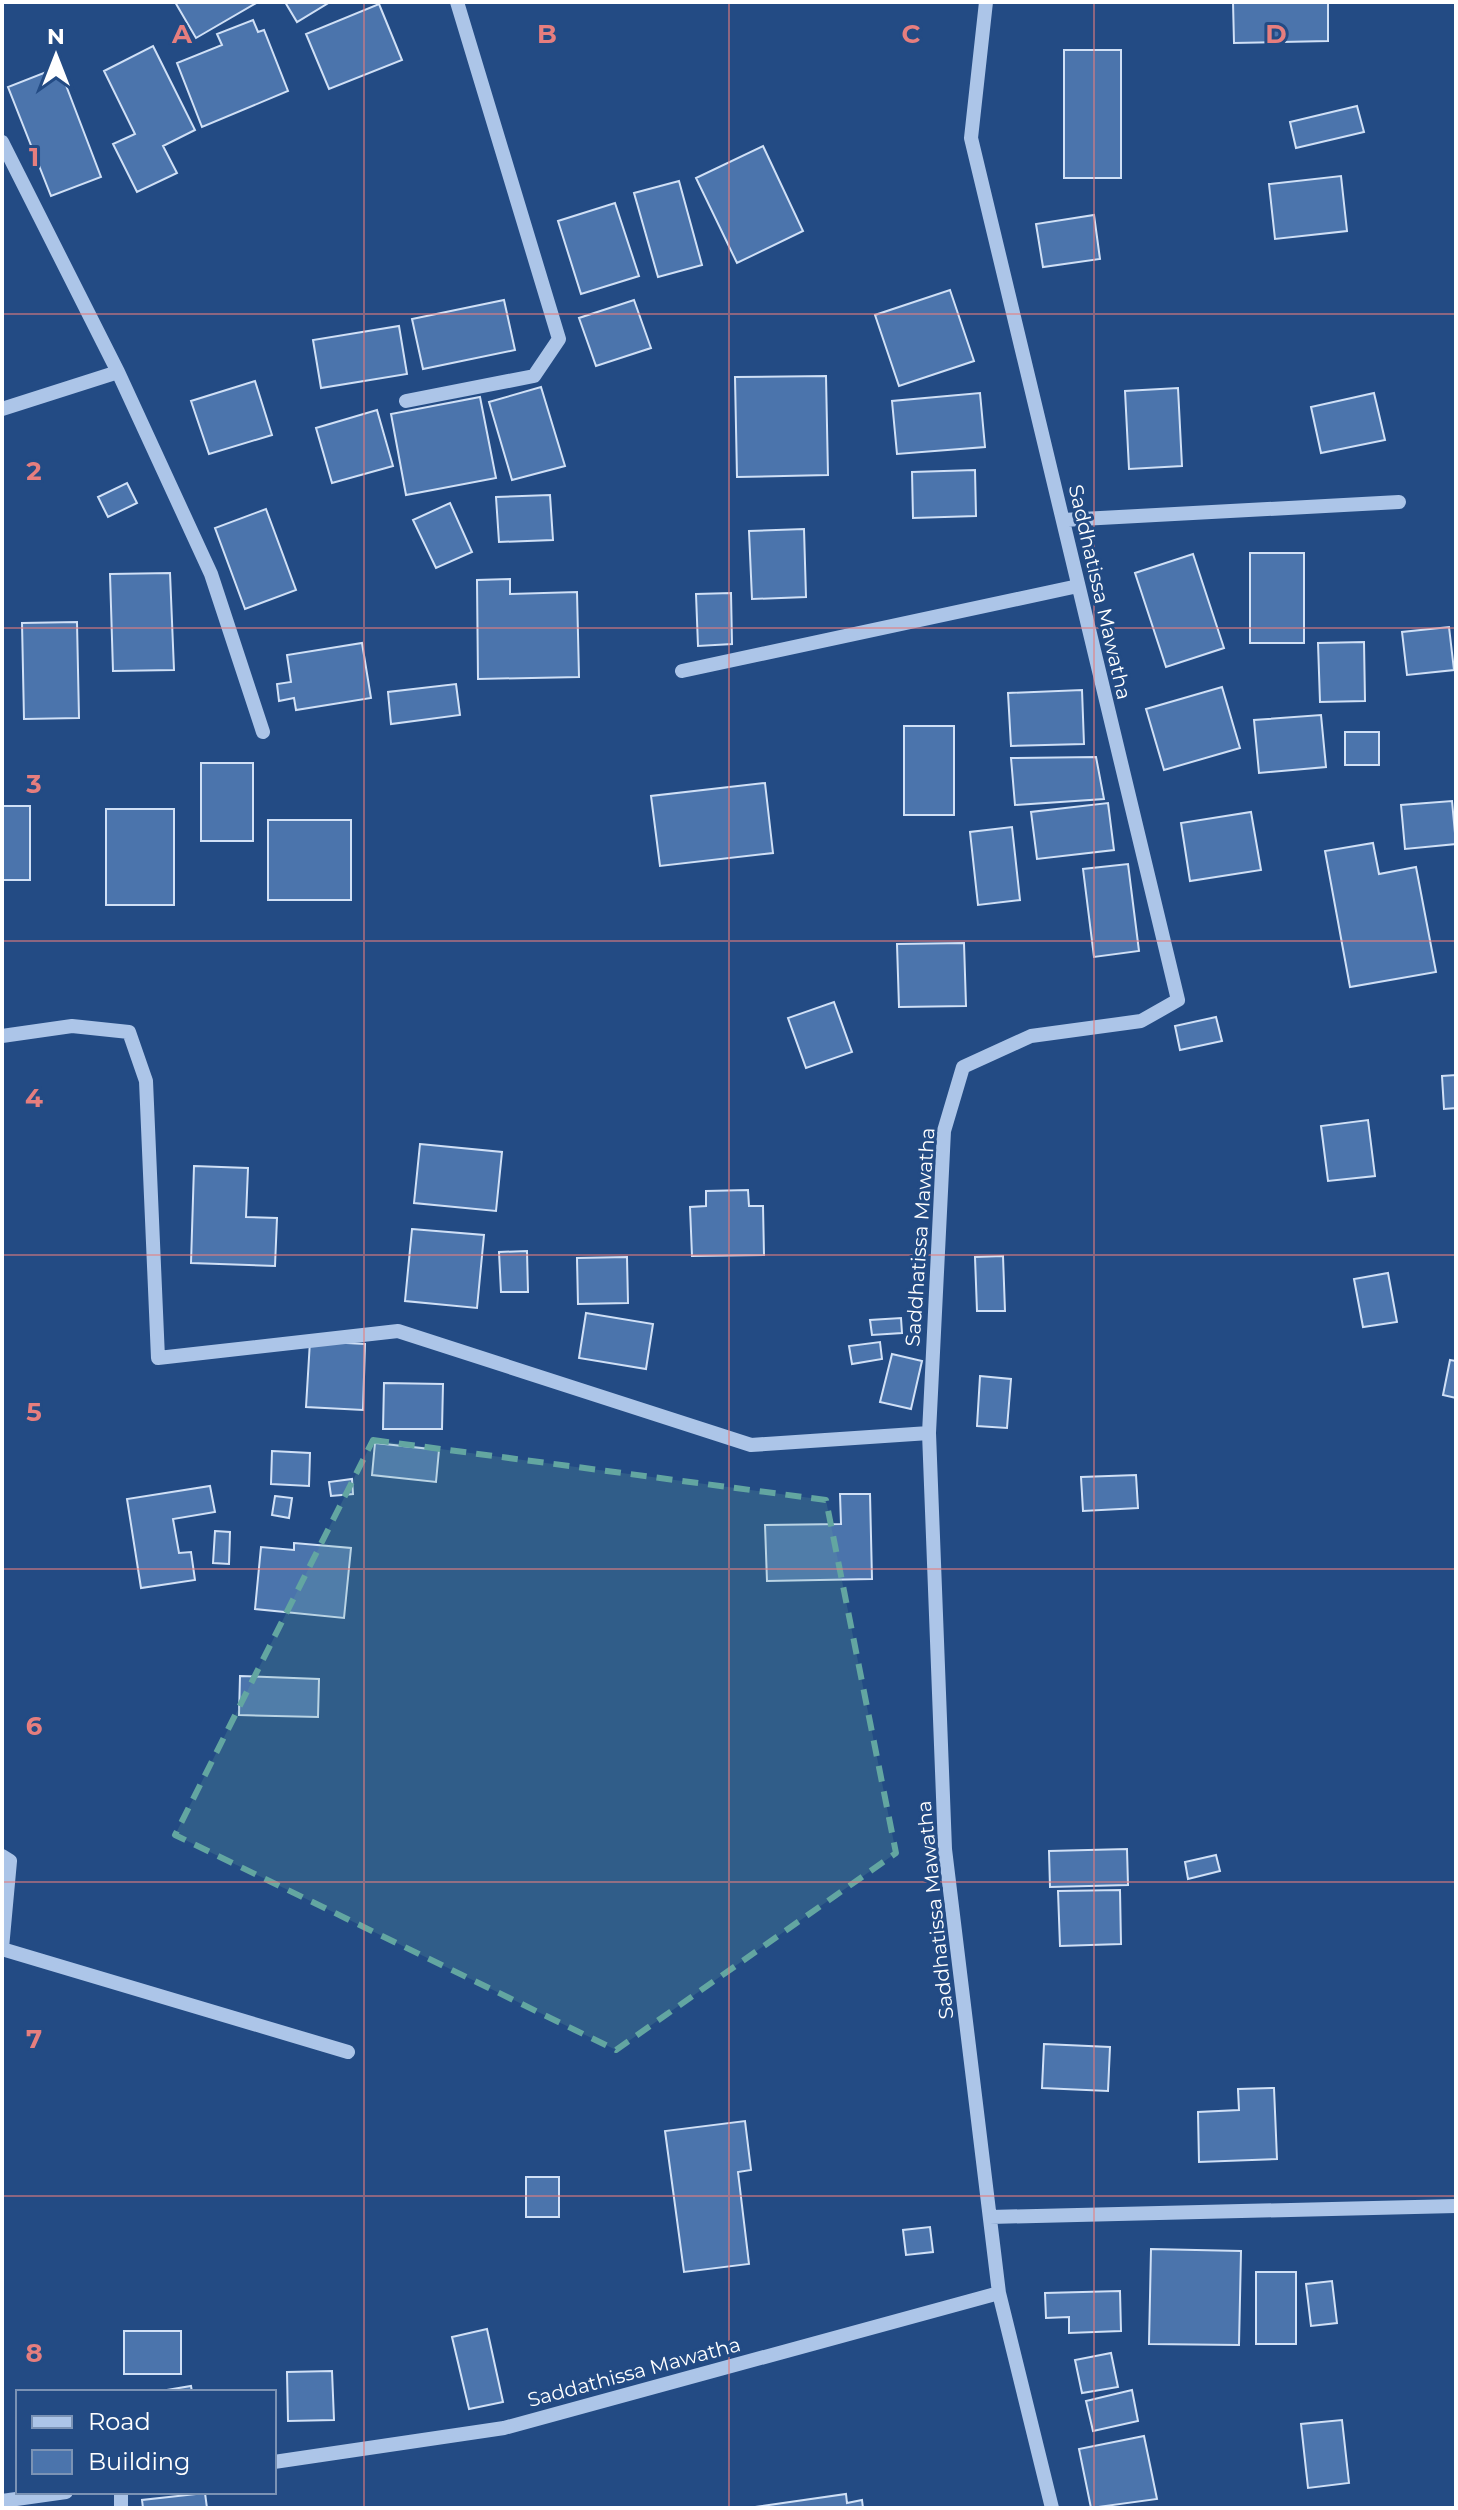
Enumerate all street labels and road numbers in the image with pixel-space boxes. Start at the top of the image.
street label: Saddhatissa Mawatha [1064,482,1136,702]
street label: Saddhatissa Mawatha [900,1127,940,1347]
street label: Saddhatissa Mawatha [912,1799,958,2021]
street label: Saddathissa Mawatha [525,2332,743,2412]

